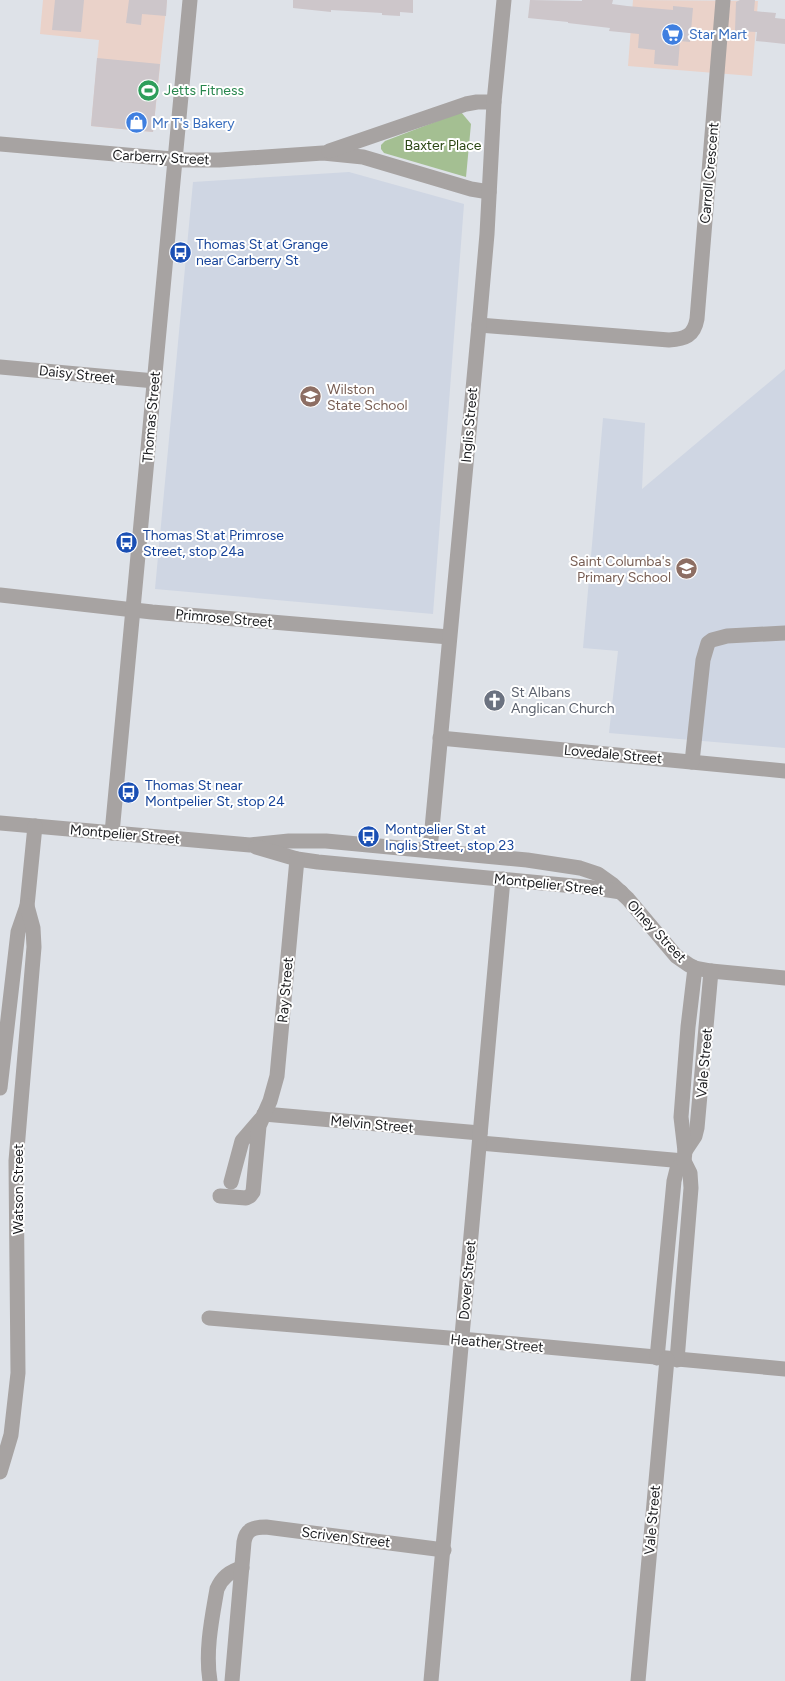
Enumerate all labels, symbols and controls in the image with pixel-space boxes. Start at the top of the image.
supermarket icon: Star Mart [661,22,685,46]
place label: Star Mart [689,26,747,43]
sports icon: Jetts Fitness [136,78,160,102]
place label: Jetts Fitness [164,82,244,99]
shop icon: Mr T's Bakery [124,111,148,135]
place label: Mr T's Bakery [152,115,235,132]
street label: Carroll Crescent [697,122,722,224]
park label: Baxter Place [405,137,482,154]
street label: Carberry Street [112,146,210,169]
place label: Thomas St at Grange near Carberry St [196,236,328,269]
bus stop icon: Thomas St at Grange near Carberry St [168,240,192,264]
street label: Daisy Street [38,362,116,387]
street label: Thomas Street [139,371,164,464]
place label: Wilston State School [327,381,408,414]
school or university icon: Wilston State School [299,385,323,409]
street label: Inglis Street [458,387,481,463]
place label: Thomas St at Primrose Street, stop 24a [143,527,284,560]
bus stop icon: Thomas St at Primrose Street, stop 24a [115,531,139,555]
place label: Saint Columba's Primary School [570,553,671,586]
school or university icon: Saint Columba's Primary School [675,557,699,581]
street label: Primrose Street [175,606,273,631]
place label: St Albans Anglican Church [511,684,615,717]
church icon: St Albans Anglican Church [483,688,507,712]
street label: Lovedale Street [563,742,663,767]
place label: Thomas St near Montpelier St, stop 24 [145,777,285,810]
bus stop icon: Thomas St near Montpelier St, stop 24 [117,781,141,805]
street label: Montpelier Street [69,821,181,848]
place label: Montpelier St at Inglis Street, stop 23 [385,821,514,854]
bus stop icon: Montpelier St at Inglis Street, stop 23 [357,825,381,849]
street label: Montpelier Street [493,870,605,899]
street label: Olney Street [623,897,690,966]
street label: Ray Street [274,957,297,1024]
street label: Vale Street [693,1028,716,1098]
street label: Melvin Street [330,1112,414,1137]
street label: Watson Street [10,1144,27,1234]
street label: Dover Street [456,1240,479,1320]
street label: Heather Street [450,1331,544,1356]
street label: Vale Street [641,1485,664,1555]
street label: Scriven Street [301,1524,391,1551]

